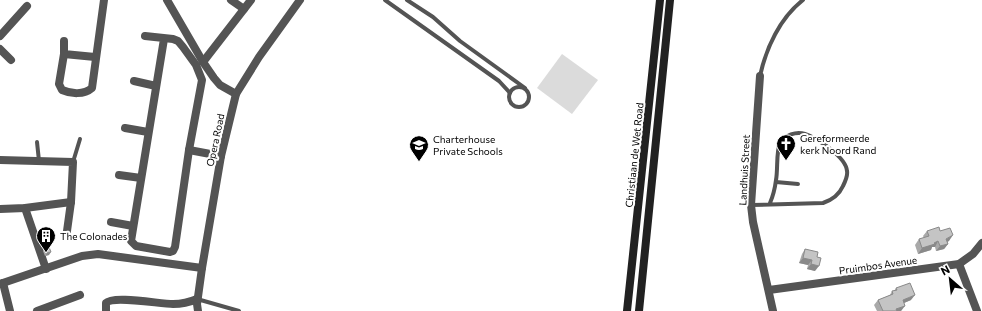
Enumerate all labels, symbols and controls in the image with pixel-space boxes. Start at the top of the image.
street label: Christiaan de Wet Road [623,102,646,208]
street label: Opera Road [204,112,227,168]
place label: Gereformeerde kerk Noord Rand [800,132,876,156]
place label: Charterhouse Private Schools [433,133,503,157]
church icon: Gereformeerde kerk Noord Rand [775,133,797,161]
school or university icon: Charterhouse Private Schools [408,134,430,162]
street label: Landhuis Street [736,134,752,206]
building icon: The Colonades [35,225,57,253]
place label: The Colonades [60,230,128,242]
street label: Pruimbos Avenue [838,254,918,276]
north arrow [930,259,970,299]
text: N [938,262,952,277]

